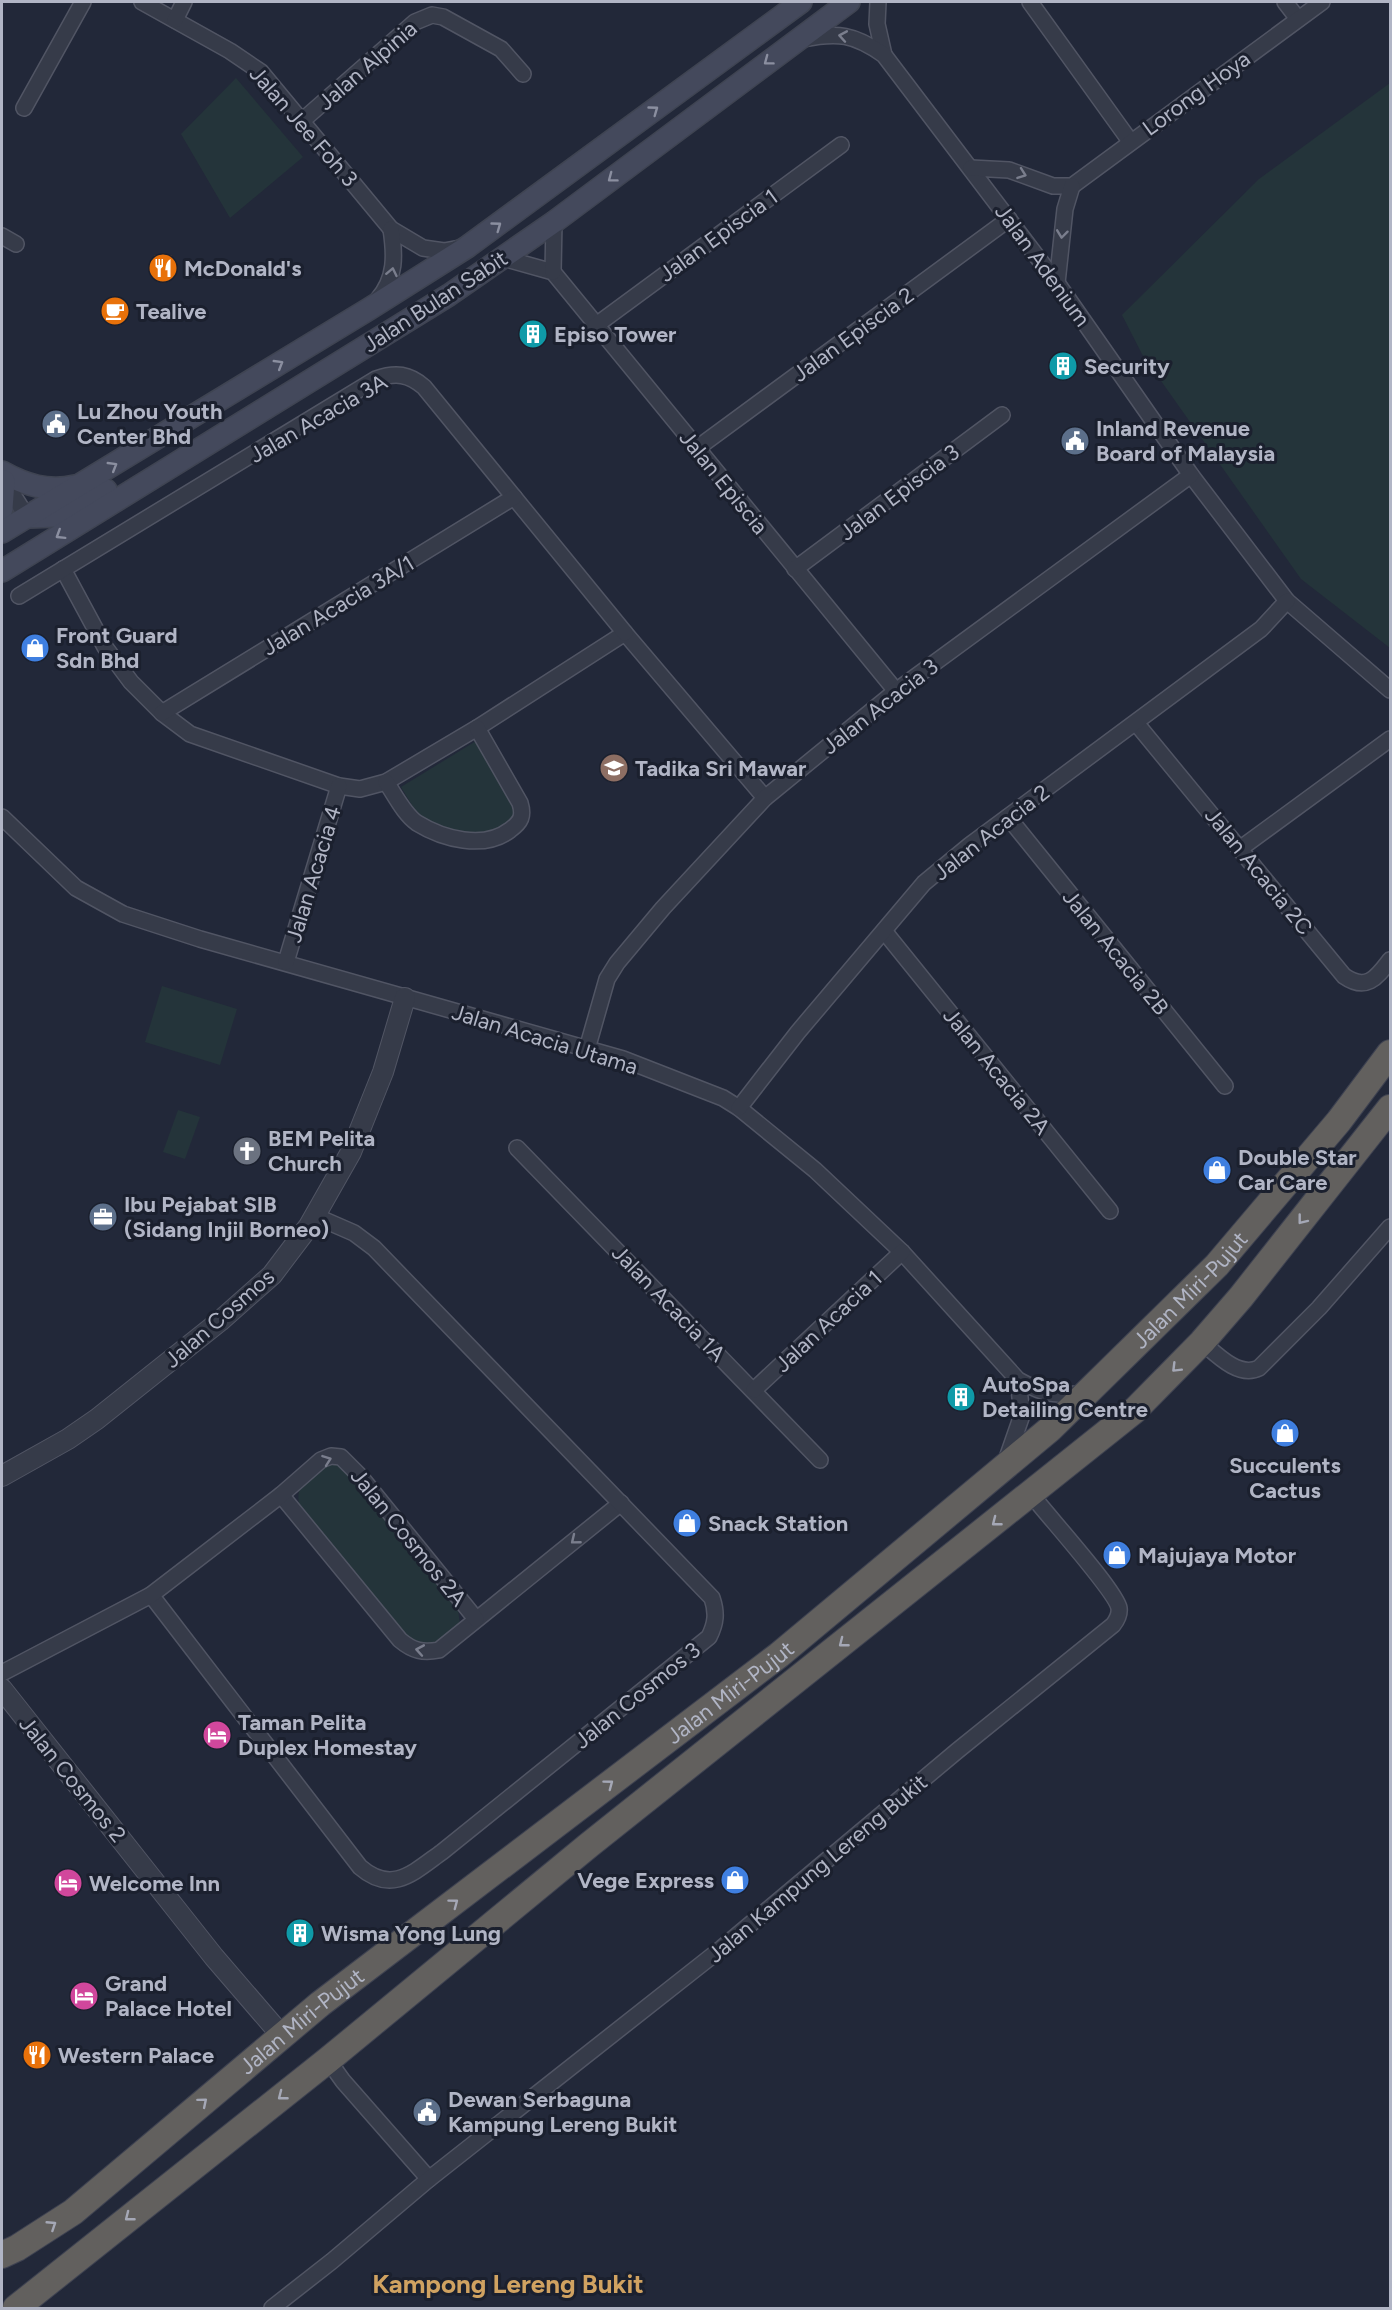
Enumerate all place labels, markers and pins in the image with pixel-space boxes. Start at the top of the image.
restaurant icon: McDonald's [147,252,179,284]
place label: McDonald's [184,255,301,282]
cafe icon: Tealive [99,295,131,327]
place label: Tealive [136,298,207,325]
building icon: Episo Tower [517,318,549,350]
place label: Episo Tower [554,321,677,348]
building icon: Security [1047,350,1079,382]
place label: Security [1084,353,1170,380]
place label: Lu Zhou Youth Center Bhd [77,398,223,450]
public building icon: Lu Zhou Youth Center Bhd [40,408,72,440]
place label: Inland Revenue Board of Malaysia [1096,415,1275,467]
public building icon: Inland Revenue Board of Malaysia [1059,425,1091,457]
place label: Front Guard Sdn Bhd [56,622,178,674]
shop icon: Front Guard Sdn Bhd [19,632,51,664]
school or university icon: Tadika Sri Mawar [598,752,630,784]
place label: Tadika Sri Mawar [635,755,807,782]
place label: BEM Pelita Church [268,1125,375,1177]
church icon: BEM Pelita Church [231,1135,263,1167]
place label: Double Star Car Care [1238,1144,1357,1196]
shop icon: Double Star Car Care [1201,1154,1233,1186]
place label: Ibu Pejabat SIB (Sidang Injil Borneo) [124,1191,329,1243]
office icon: Ibu Pejabat SIB (Sidang Injil Borneo) [87,1201,119,1233]
place label: AutoSpa Detailing Centre [982,1371,1148,1423]
building icon: AutoSpa Detailing Centre [945,1381,977,1413]
shop icon: Succulents Cactus [1269,1417,1301,1449]
place label: Succulents Cactus [1229,1452,1341,1504]
shop icon: Snack Station [671,1507,703,1539]
place label: Snack Station [708,1510,848,1537]
shop icon: Majujaya Motor [1101,1539,1133,1571]
place label: Majujaya Motor [1138,1542,1297,1569]
place label: Taman Pelita Duplex Homestay [238,1709,417,1761]
hotel icon: Taman Pelita Duplex Homestay [201,1719,233,1751]
shop icon: Vege Express [719,1864,751,1896]
hotel icon: Welcome Inn [52,1867,84,1899]
place label: Vege Express [577,1867,714,1894]
place label: Welcome Inn [89,1870,220,1897]
building icon: Wisma Yong Lung [284,1917,316,1949]
place label: Wisma Yong Lung [321,1920,501,1947]
place label: Grand Palace Hotel [105,1970,232,2022]
hotel icon: Grand Palace Hotel [68,1980,100,2012]
restaurant icon: Western Palace [21,2039,53,2071]
place label: Western Palace [58,2042,214,2069]
place label: Dewan Serbaguna Kampung Lereng Bukit [448,2086,678,2138]
public building icon: Dewan Serbaguna Kampung Lereng Bukit [411,2096,443,2128]

